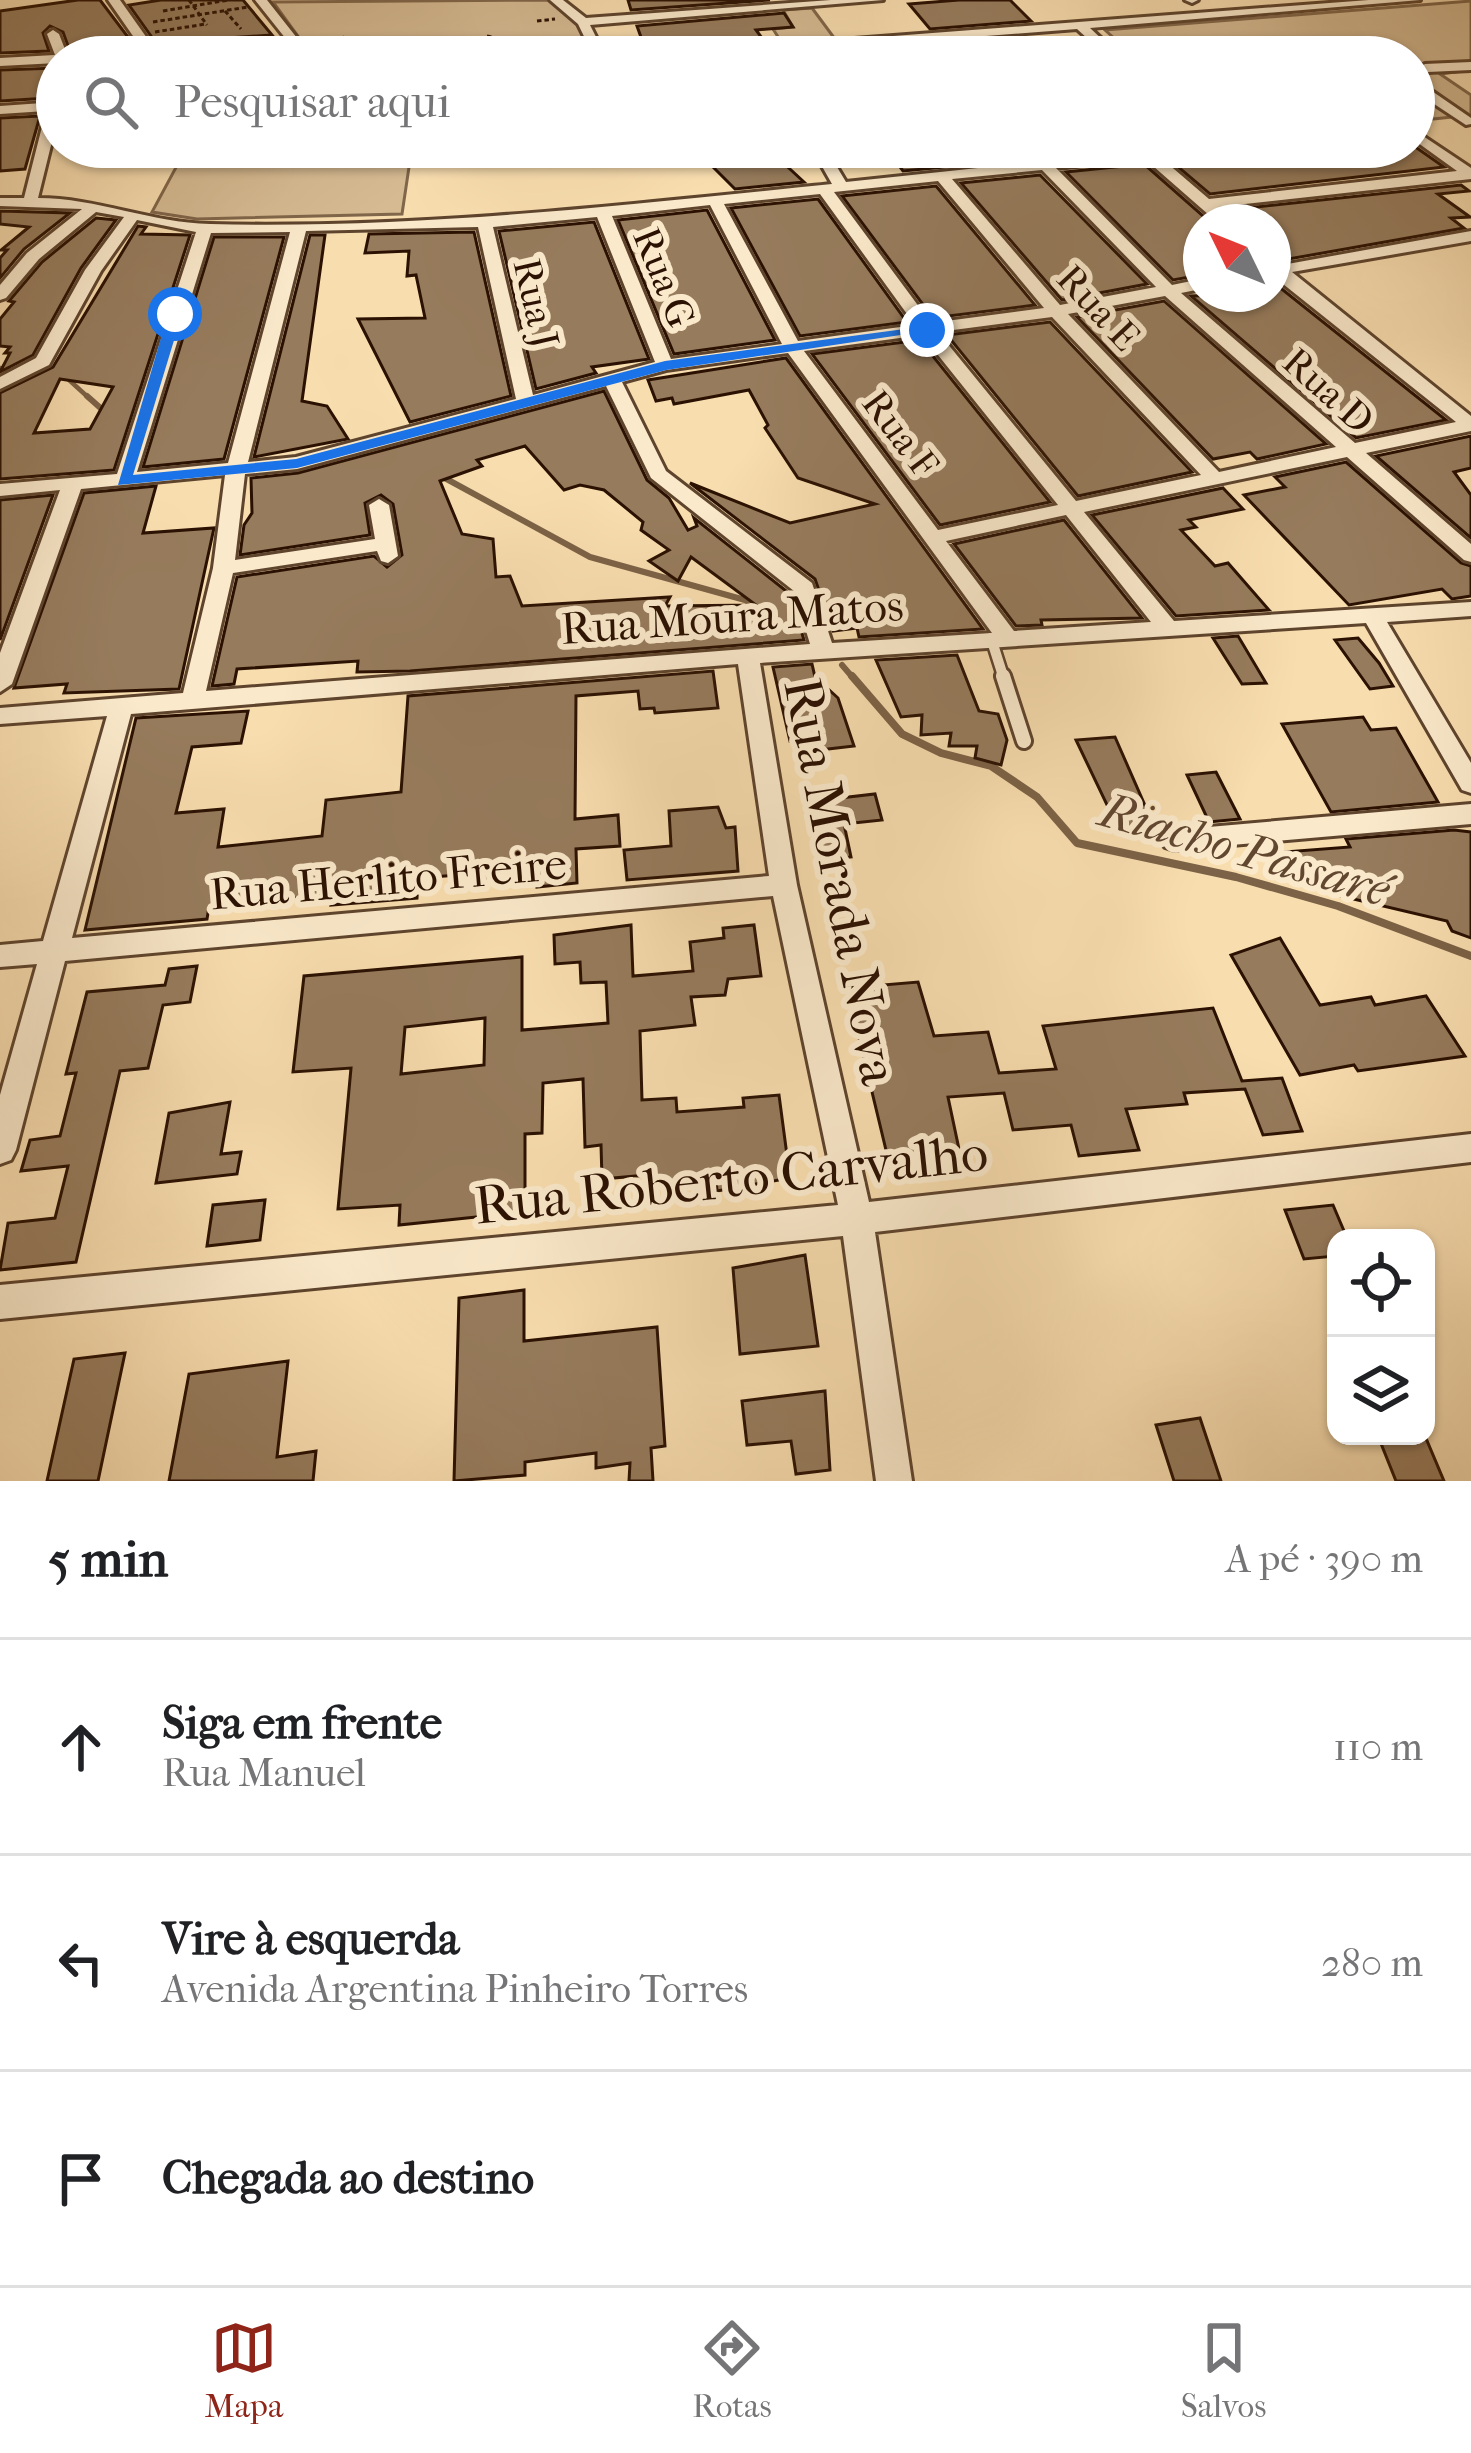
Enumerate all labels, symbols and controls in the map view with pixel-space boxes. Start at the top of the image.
search box [36,36,1435,168]
icon: search [78,69,144,135]
text: Pesquisar aqui [174,76,450,129]
north arrow [1183,204,1291,312]
street label: Rua G [623,221,705,334]
street label: Rua J [503,254,569,353]
street label: Rua E [1047,255,1149,360]
route start [148,287,202,341]
route end [900,303,954,357]
street label: Rua D [1274,338,1383,443]
street label: Rua F [853,381,948,486]
street label: Rua Moura Matos [559,579,905,656]
street label: Rua Morada Nova [770,673,911,1091]
water label: Riacho Passaré [1091,781,1402,920]
street label: Rua Herlito Freire [208,838,569,921]
street label: Rua Roberto Carvalho [471,1121,991,1238]
map controls [1327,1229,1435,1445]
button: locate [1327,1229,1435,1337]
button: layers [1327,1337,1435,1445]
text: 5 min [48,1529,168,1589]
text: A pé · 390 m [1226,1536,1423,1582]
text: Siga em frente [162,1697,442,1750]
icon: ahead [48,1714,114,1780]
text: 110 m [1333,1724,1423,1770]
text: Rua Manuel [162,1750,366,1796]
text: Vire à esquerda [162,1913,459,1966]
icon: left [48,1930,114,1996]
text: 280 m [1321,1940,1423,1986]
text: Avenida Argentina Pinheiro Torres [162,1966,748,2012]
icon: arrive [48,2146,114,2212]
text: Chegada ao destino [162,2152,534,2205]
tab: Mapa [205,2315,283,2426]
tab: Rotas [692,2315,772,2426]
tab: Salvos [1181,2315,1266,2426]

